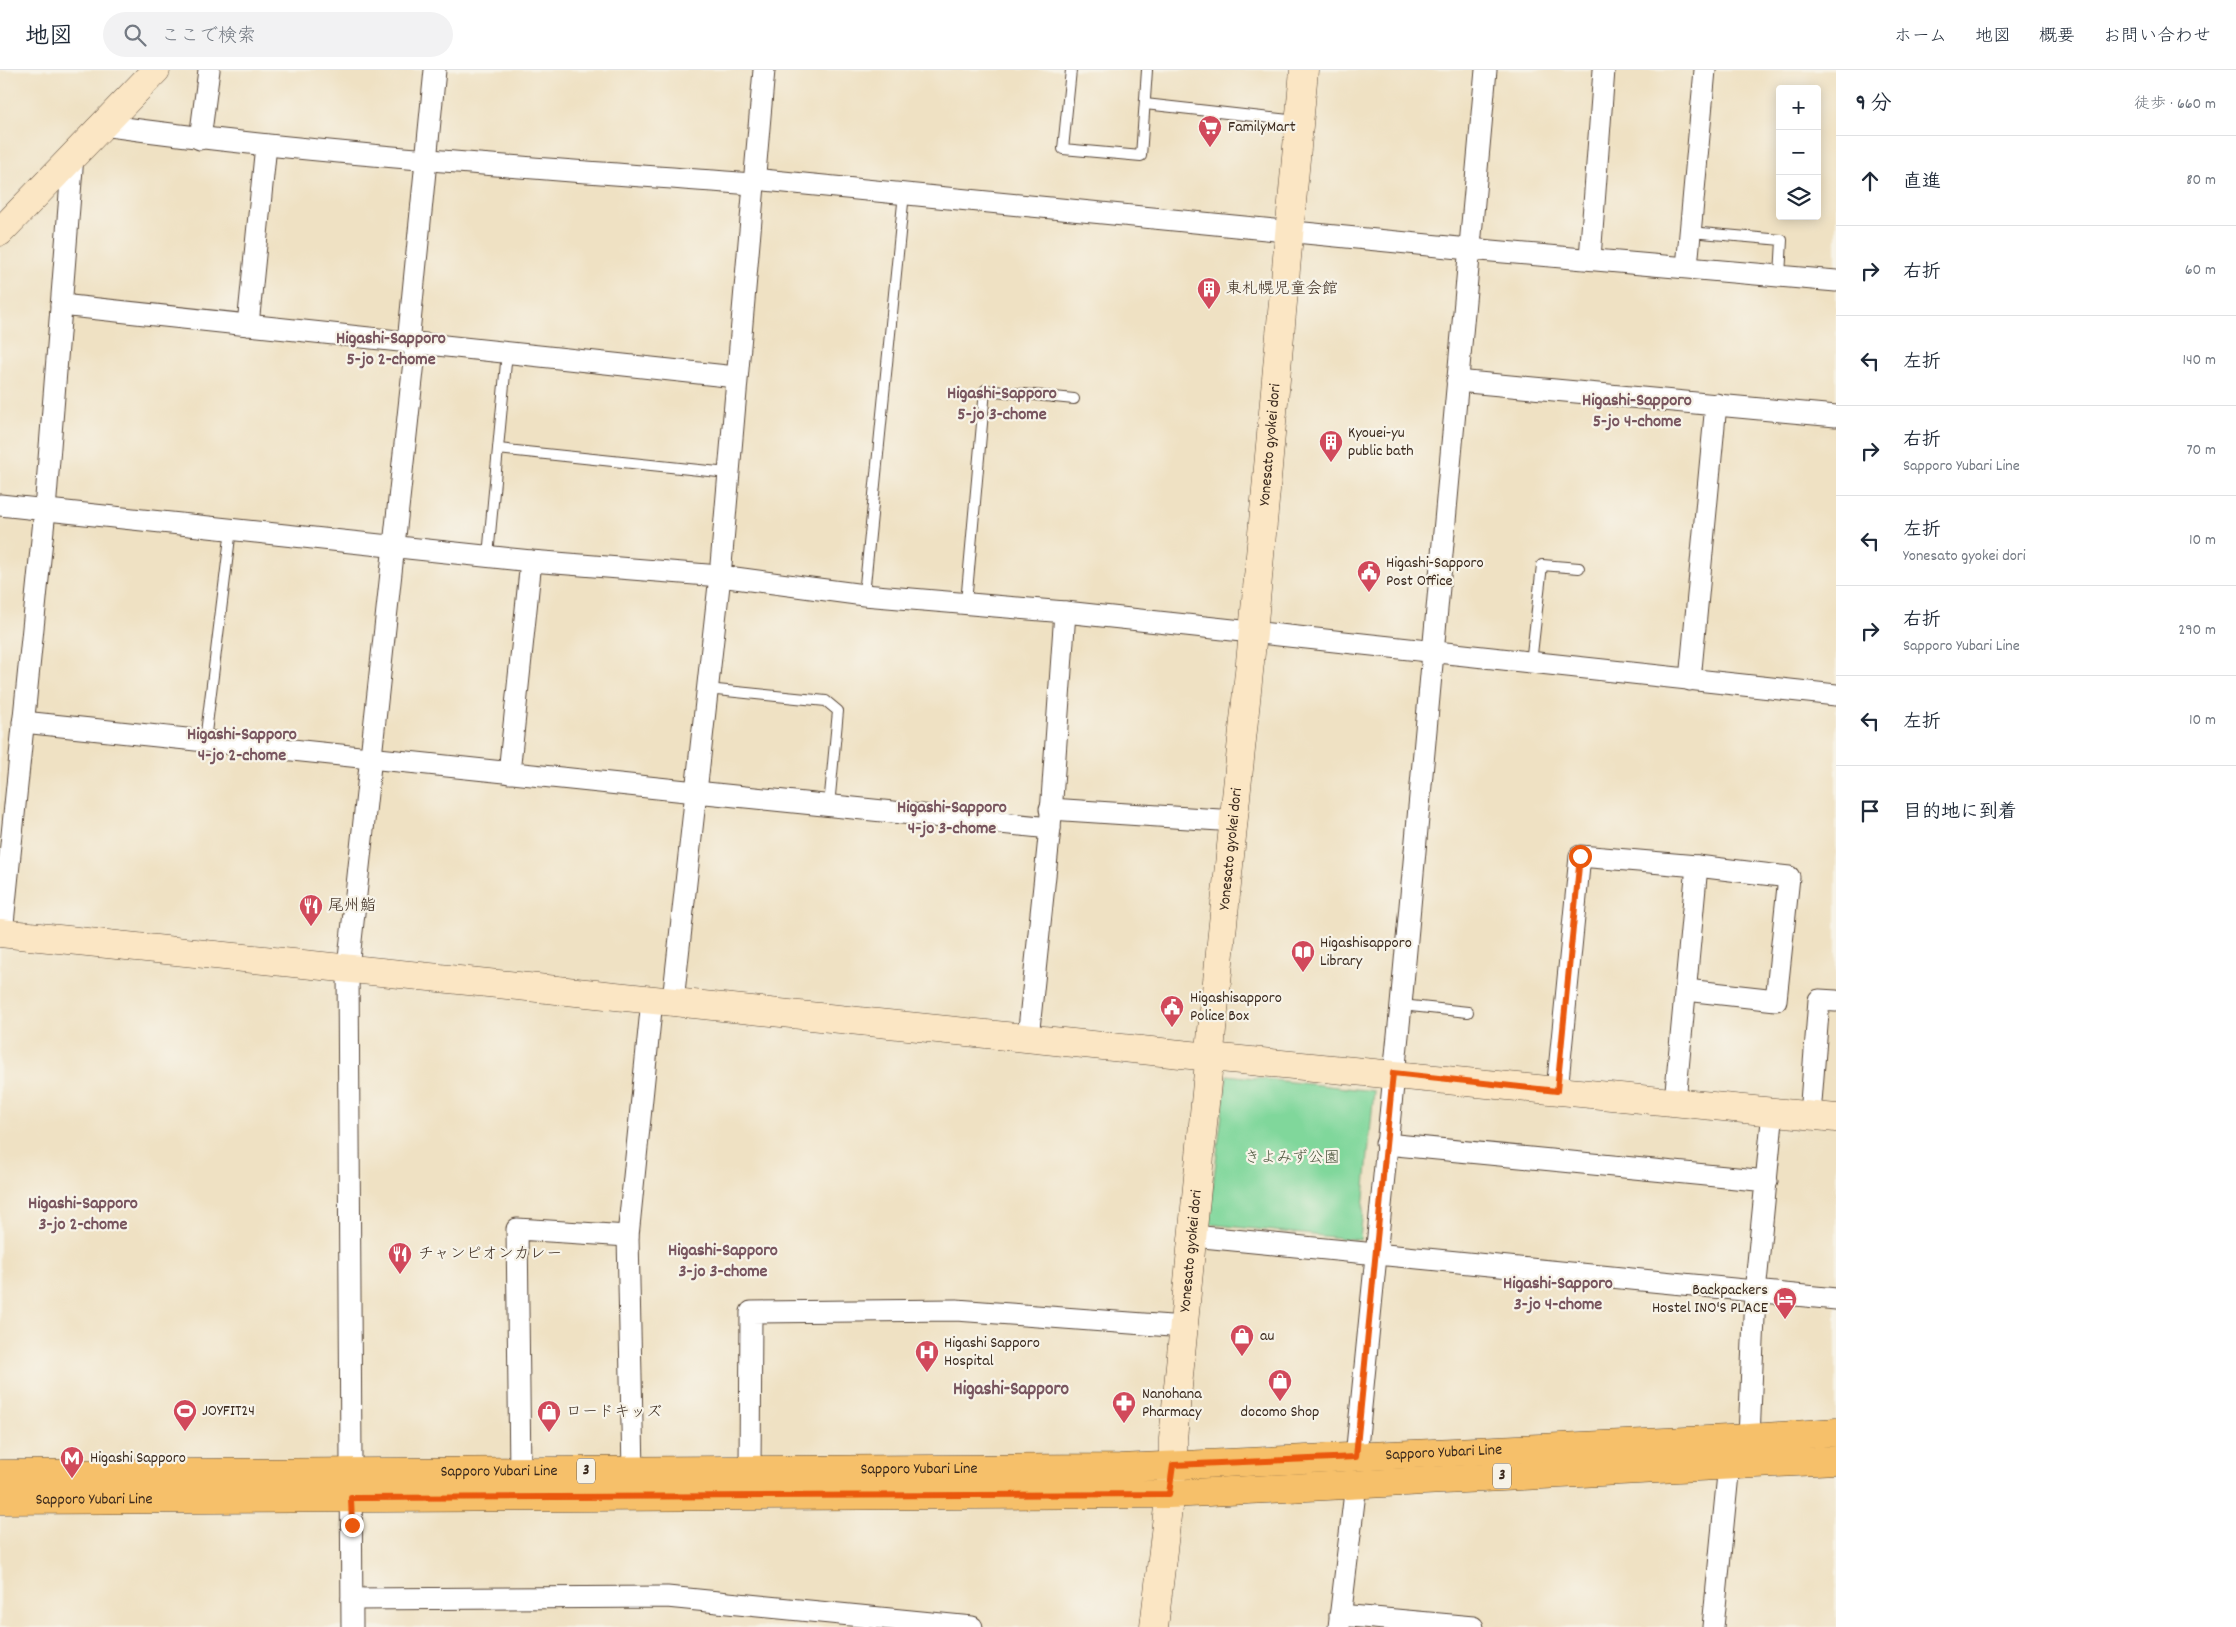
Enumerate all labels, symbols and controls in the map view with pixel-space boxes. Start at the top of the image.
search box [103,12,453,57]
text: 地図 [25,21,73,55]
icon: search [121,21,149,49]
text: ここで検索 [161,24,256,51]
text: ホーム [1894,25,1947,50]
text: 地図 [1975,25,2011,50]
text: 概要 [2039,25,2075,50]
text: お問い合わせ [2103,25,2211,50]
map controls [1776,85,1821,220]
button: + [1776,85,1821,130]
text: 9 分 [1856,90,1891,120]
text: 徒歩 · 660 m [2134,93,2216,116]
supermarket icon: FamilyMart [1197,114,1223,148]
place label: FamilyMart [1228,116,1296,139]
button: − [1776,130,1821,175]
icon: ahead [1856,167,1884,195]
text: 80 m [2186,169,2216,192]
text: 直進 [1903,170,1941,197]
button: layers [1776,175,1821,220]
icon: right [1856,257,1884,285]
text: 60 m [2185,259,2216,282]
text: 右折 [1903,260,1941,287]
building icon: 東札幌児童会館 [1196,276,1222,310]
place label: 東札幌児童会館 [1226,278,1338,301]
district label: Higashi-Sapporo 5-jo 2-chome [336,327,446,373]
icon: left [1856,347,1884,375]
text: 140 m [2182,349,2216,372]
text: 左折 [1903,350,1941,377]
district label: Higashi-Sapporo 5-jo 3-chome [947,382,1057,428]
street label: Yonesato gyokei dori [1253,383,1287,507]
district label: Higashi-Sapporo 5-jo 4-chome [1582,389,1692,435]
place label: Kyouei-yu public bath [1348,422,1414,463]
text: 右折 [1903,428,1941,455]
building icon: Kyouei-yu public bath [1318,429,1344,463]
icon: right [1856,437,1884,465]
text: 70 m [2186,439,2216,462]
text: Sapporo Yubari Line [1903,455,2020,478]
text: 左折 [1903,518,1941,545]
icon: left [1856,527,1884,555]
text: 10 m [2189,529,2216,552]
text: Yonesato gyokei dori [1903,545,2026,568]
place label: Higashi-Sapporo Post Office [1386,552,1484,593]
public building icon: Higashi-Sapporo Post Office [1356,559,1382,593]
text: 右折 [1903,608,1941,635]
icon: right [1856,617,1884,645]
text: 290 m [2178,619,2216,642]
text: Sapporo Yubari Line [1903,635,2020,658]
icon: left [1856,707,1884,735]
text: 10 m [2189,709,2216,732]
text: 左折 [1903,710,1941,737]
district label: Higashi-Sapporo 4-jo 2-chome [187,723,297,769]
street label: Yonesato gyokei dori [1213,787,1248,911]
district label: Higashi-Sapporo 4-jo 3-chome [897,796,1007,842]
icon: arrive [1856,797,1884,825]
text: 目的地に到着 [1903,800,2017,827]
route start [1569,845,1592,868]
restaurant icon: 尾州鮨 [298,893,324,927]
place label: 尾州鮨 [328,895,376,918]
place label: Higashisapporo Library [1320,932,1412,973]
library icon: Higashisapporo Library [1290,939,1316,973]
place label: Higashisapporo Police Box [1190,987,1282,1028]
public building icon: Higashisapporo Police Box [1159,994,1185,1028]
park label: きよみず公園 [1244,1147,1340,1170]
street label: Yonesato gyokei dori [1174,1189,1208,1313]
district label: Higashi-Sapporo 3-jo 2-chome [28,1192,138,1238]
district label: Higashi-Sapporo 3-jo 3-chome [668,1239,778,1285]
restaurant icon: チャンピオンカレー [387,1241,413,1275]
place label: チャンピオンカレー [418,1243,562,1266]
district label: Higashi-Sapporo 3-jo 4-chome [1503,1272,1613,1318]
place label: Backpackers Hostel INO'S PLACE [1652,1279,1769,1320]
hotel icon: Backpackers Hostel INO'S PLACE [1772,1286,1798,1320]
shop icon: au [1229,1323,1255,1357]
place label: au [1260,1325,1275,1348]
place label: Higashi Sapporo Hospital [944,1332,1040,1373]
hospital icon: Higashi Sapporo Hospital [914,1339,940,1373]
shop icon: docomo Shop [1267,1368,1293,1402]
district label: Higashi-Sapporo [953,1377,1069,1404]
place label: Nanohana Pharmacy [1142,1383,1202,1424]
pharmacy icon: Nanohana Pharmacy [1111,1390,1137,1424]
sports icon: JOYFIT24 [172,1398,198,1432]
shop icon: ロードキッズ [536,1399,562,1433]
place label: JOYFIT24 [202,1400,255,1423]
place label: ロードキッズ [566,1401,662,1424]
place label: docomo Shop [1241,1401,1319,1424]
street label: Sapporo Yubari Line [1385,1438,1503,1467]
metro station icon: Higashi Sapporo [59,1445,85,1479]
place label: Higashi Sapporo [90,1447,186,1470]
street label: Sapporo Yubari Line [860,1457,978,1481]
road number: 3 [577,1458,595,1484]
street label: Sapporo Yubari Line [440,1460,558,1483]
road number: 3 [1493,1464,1511,1488]
street label: Sapporo Yubari Line [35,1488,153,1511]
route end [341,1514,364,1537]

